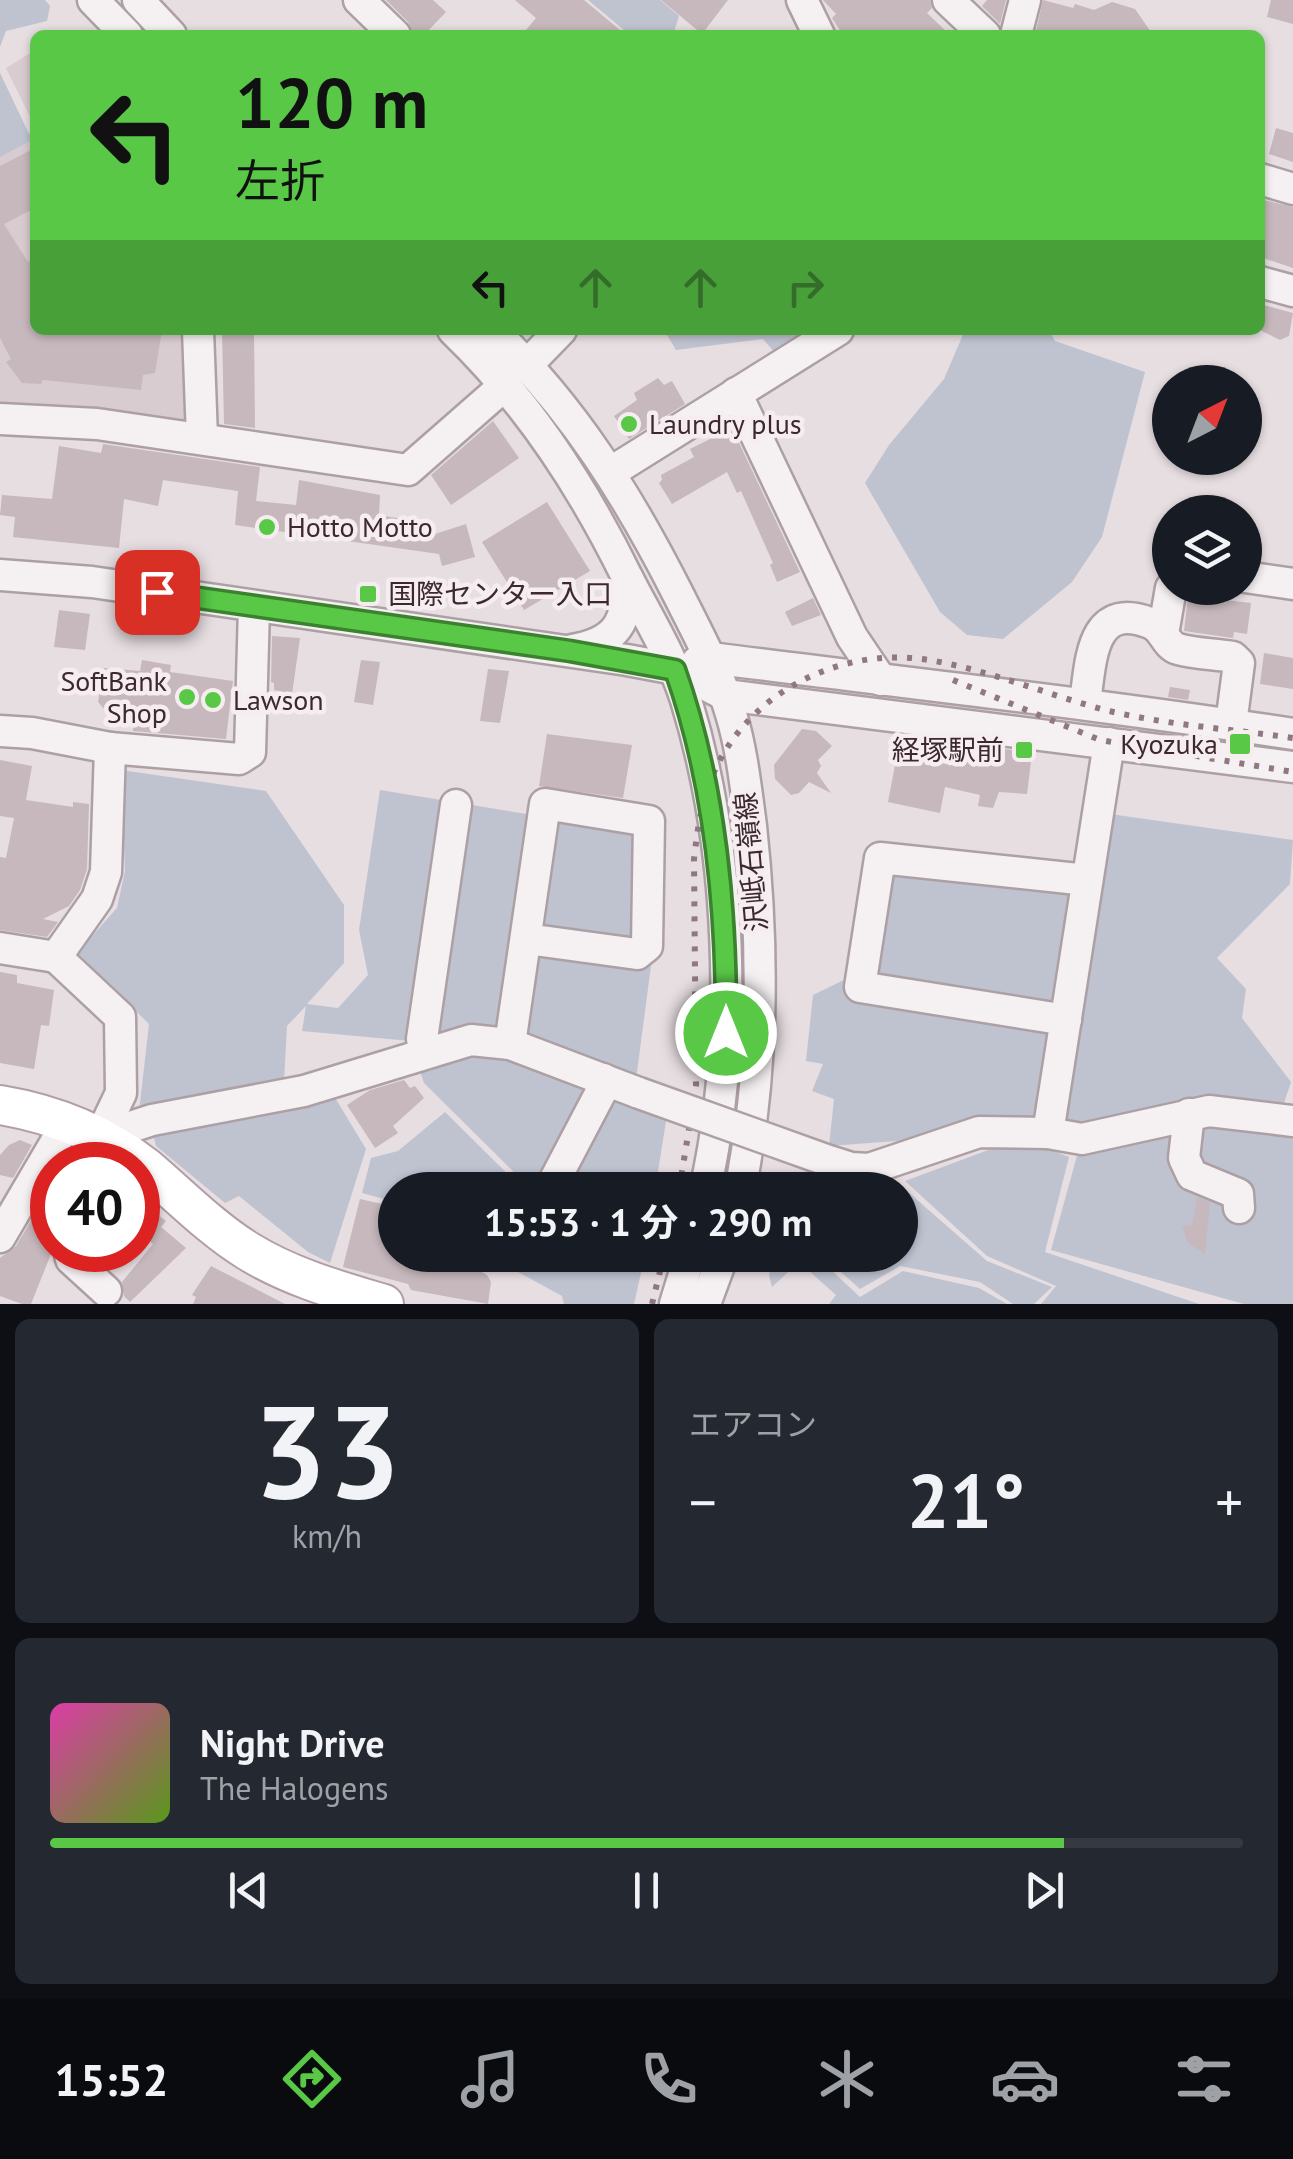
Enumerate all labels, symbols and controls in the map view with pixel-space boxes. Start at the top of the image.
text: 120 m [235,57,428,147]
icon: left [70,70,200,200]
text: 左折 [235,151,325,209]
icon: left [463,260,518,315]
icon: ahead [568,260,623,315]
icon: ahead [673,260,728,315]
icon: right [778,260,833,315]
north arrow [1152,365,1262,475]
map controls [1152,365,1262,605]
place label: Laundry plus [649,405,802,442]
marker: Laundry plus [618,413,640,435]
button: layers [1152,495,1262,605]
place label: Hotto Motto [287,508,433,545]
marker: Hotto Motto [256,516,278,538]
pin [115,550,200,635]
icon: arrive [130,565,185,620]
place label: 国際センター入口 [388,575,612,612]
marker: 国際センター入口 [357,583,379,605]
place label: SoftBank Shop [61,662,168,731]
place label: Lawson [233,681,324,718]
marker: SoftBank Shop [176,686,198,708]
marker: Lawson [202,689,224,711]
place label: Kyozuka [1120,725,1218,762]
place label: 経塚駅前 [892,731,1004,768]
marker: Kyozuka [1227,731,1253,757]
marker: 経塚駅前 [1013,739,1035,761]
street label: 沢岻石嶺線 [726,791,775,933]
position arrow [674,981,778,1085]
speed limit sign: 40 [30,1142,160,1272]
text: 15:53 · 1 分 · 290 m [484,1197,812,1246]
text: 33 [253,1366,401,1534]
text: エアコン [689,1403,817,1445]
text: 21° [907,1452,1025,1549]
text: − [689,1466,717,1537]
text: + [1215,1466,1243,1537]
text: km/h [292,1515,362,1557]
text: Night Drive [200,1718,384,1767]
text: The Halogens [200,1767,388,1809]
icon: previous [221,1863,276,1918]
icon: pause [619,1863,674,1918]
icon: next [1017,1863,1072,1918]
icon: directions [277,2044,347,2114]
icon: music [455,2044,525,2114]
icon: phone [634,2044,704,2114]
icon: climate [812,2044,882,2114]
icon: car [990,2044,1060,2114]
icon: filters [1169,2044,1239,2114]
text: 15:52 [54,2050,168,2108]

